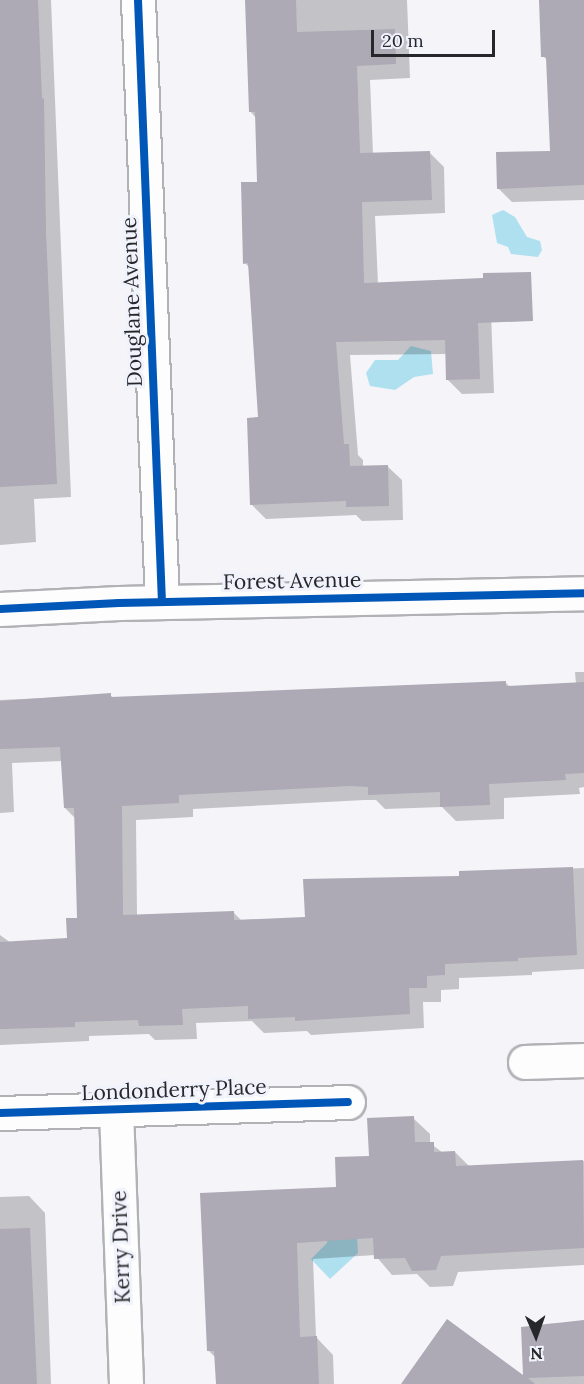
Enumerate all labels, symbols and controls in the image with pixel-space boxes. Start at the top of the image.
scale bar [374,18,498,56]
text: 20 m [382,29,424,52]
street label: Douglane Avenue [116,217,148,387]
street label: Forest Avenue [223,567,361,595]
street label: Londonderry Place [81,1074,267,1106]
street label: Kerry Drive [106,1190,136,1304]
north arrow [506,1306,566,1366]
text: N [530,1344,543,1364]

